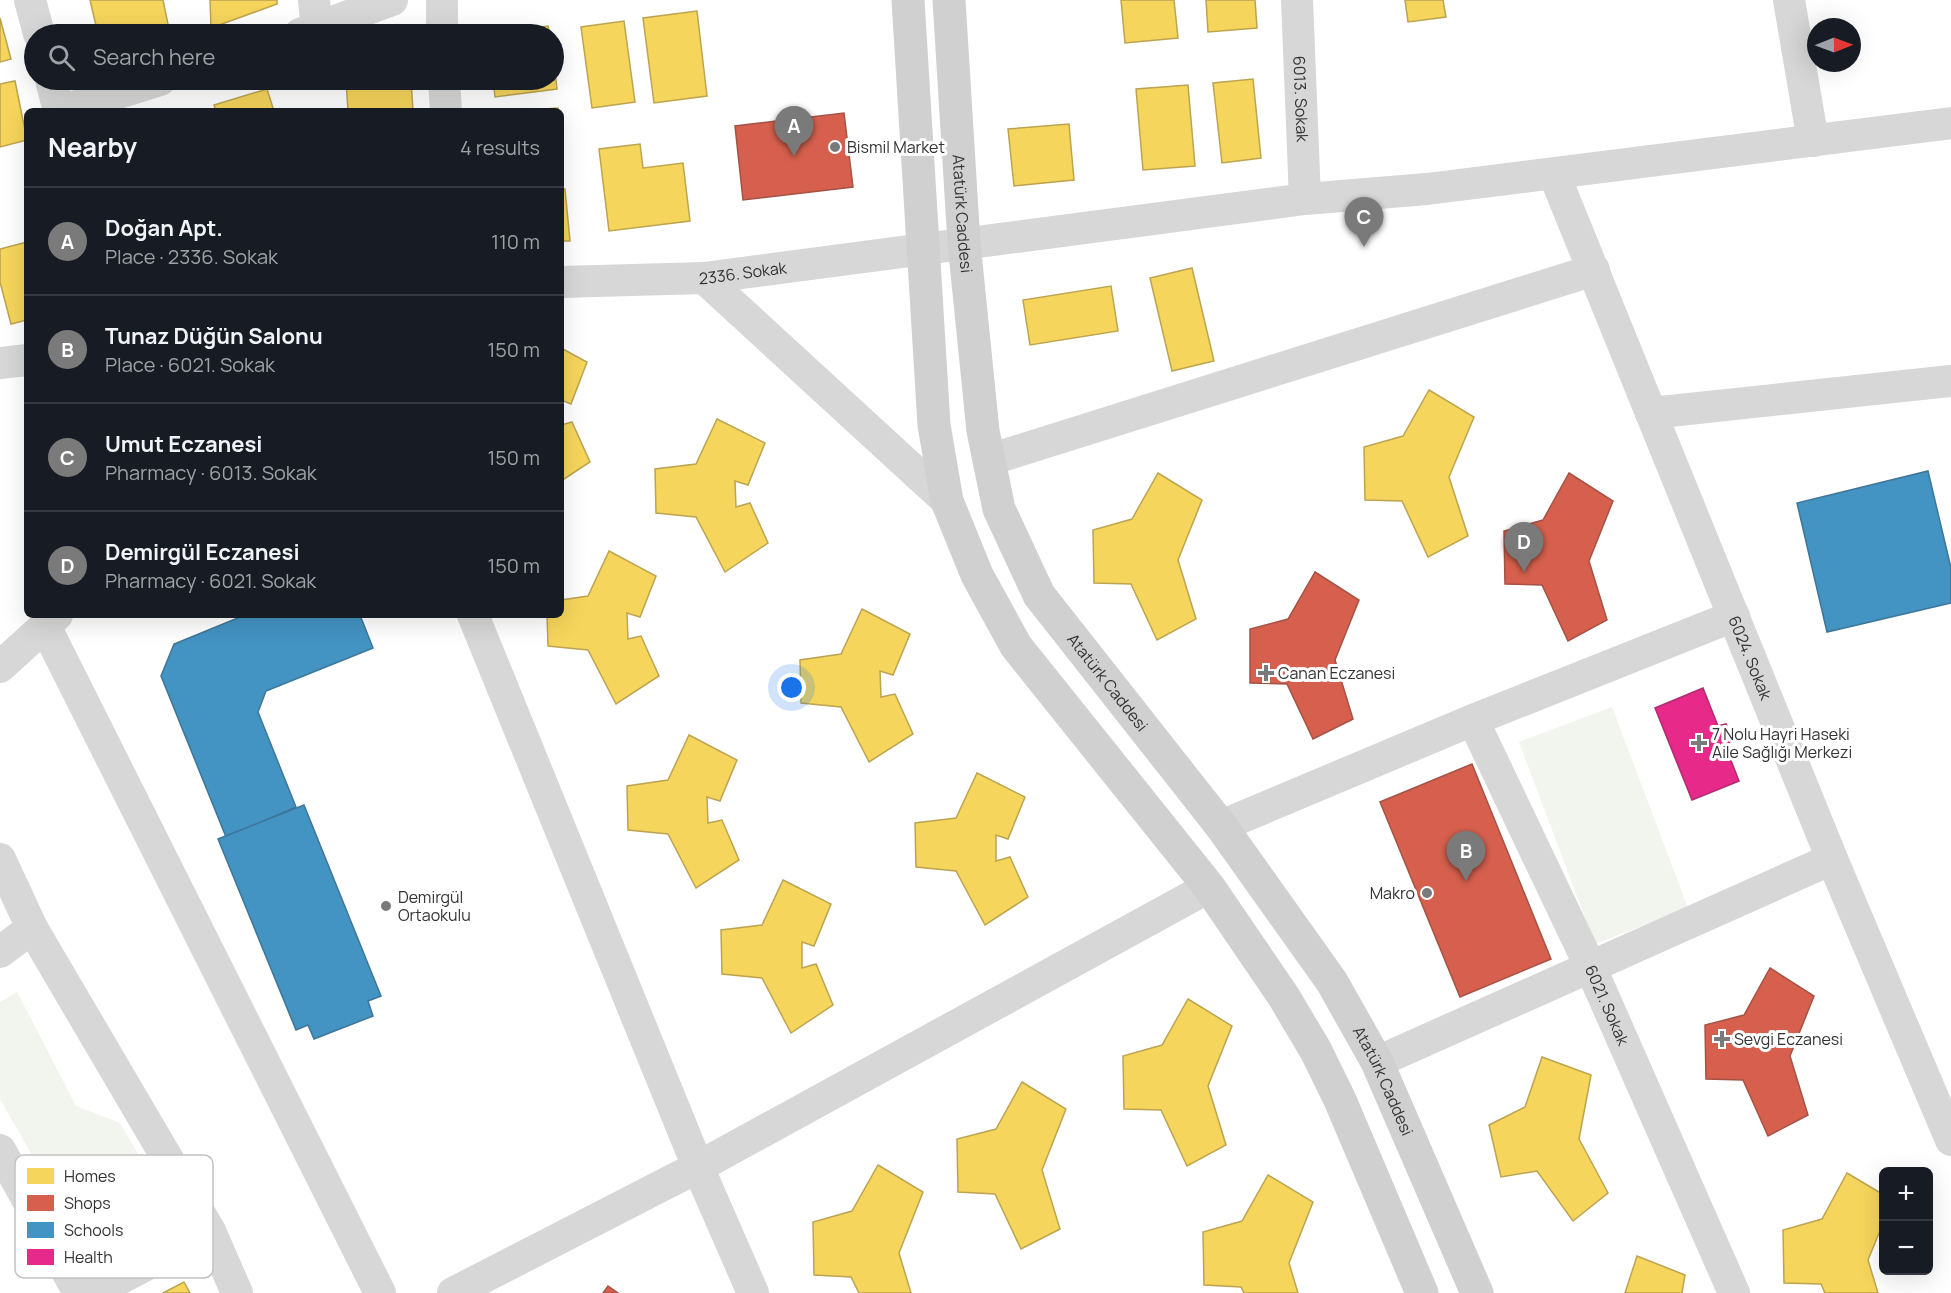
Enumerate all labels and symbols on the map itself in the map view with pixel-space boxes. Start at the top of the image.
north arrow [1807,18,1861,72]
street label: 6013. Sokak [1288,55,1314,143]
pin: A [774,106,814,156]
place label: Bismil Market [847,136,945,158]
marker: Bismil Market [828,140,842,154]
street label: Atatürk Caddesi [948,154,978,274]
pin: C [1344,198,1384,247]
street label: 2336. Sokak [699,256,789,289]
pin: D [1504,522,1544,572]
street label: 6024. Sokak [1723,612,1778,704]
street label: Atatürk Caddesi [1062,629,1153,736]
place label: Canan Eczanesi [1278,662,1395,684]
marker: Canan Eczanesi [1259,666,1273,680]
your location [777,673,806,702]
place label: 7 Nolu Hayri Haseki Aile Sağlığı Merkezi [1712,723,1852,763]
marker: 7 Nolu Hayri Haseki Aile Sağlığı Merkezi [1690,734,1708,752]
pin: B [1446,832,1486,881]
place label: Makro [1370,882,1415,904]
place label: Demirgül Ortaokulu [398,886,471,926]
marker: Makro [1420,886,1434,900]
marker: Demirgül Ortaokulu [379,899,393,913]
street label: 6021. Sokak [1580,961,1635,1050]
street label: Atatürk Caddesi [1348,1022,1419,1139]
place label: Sevgi Eczanesi [1734,1028,1843,1050]
marker: Sevgi Eczanesi [1715,1032,1729,1046]
legend [15,1155,213,1278]
text: Homes [64,1165,116,1187]
text: Shops [64,1192,111,1214]
text: Schools [64,1219,123,1241]
text: Health [64,1246,113,1268]

